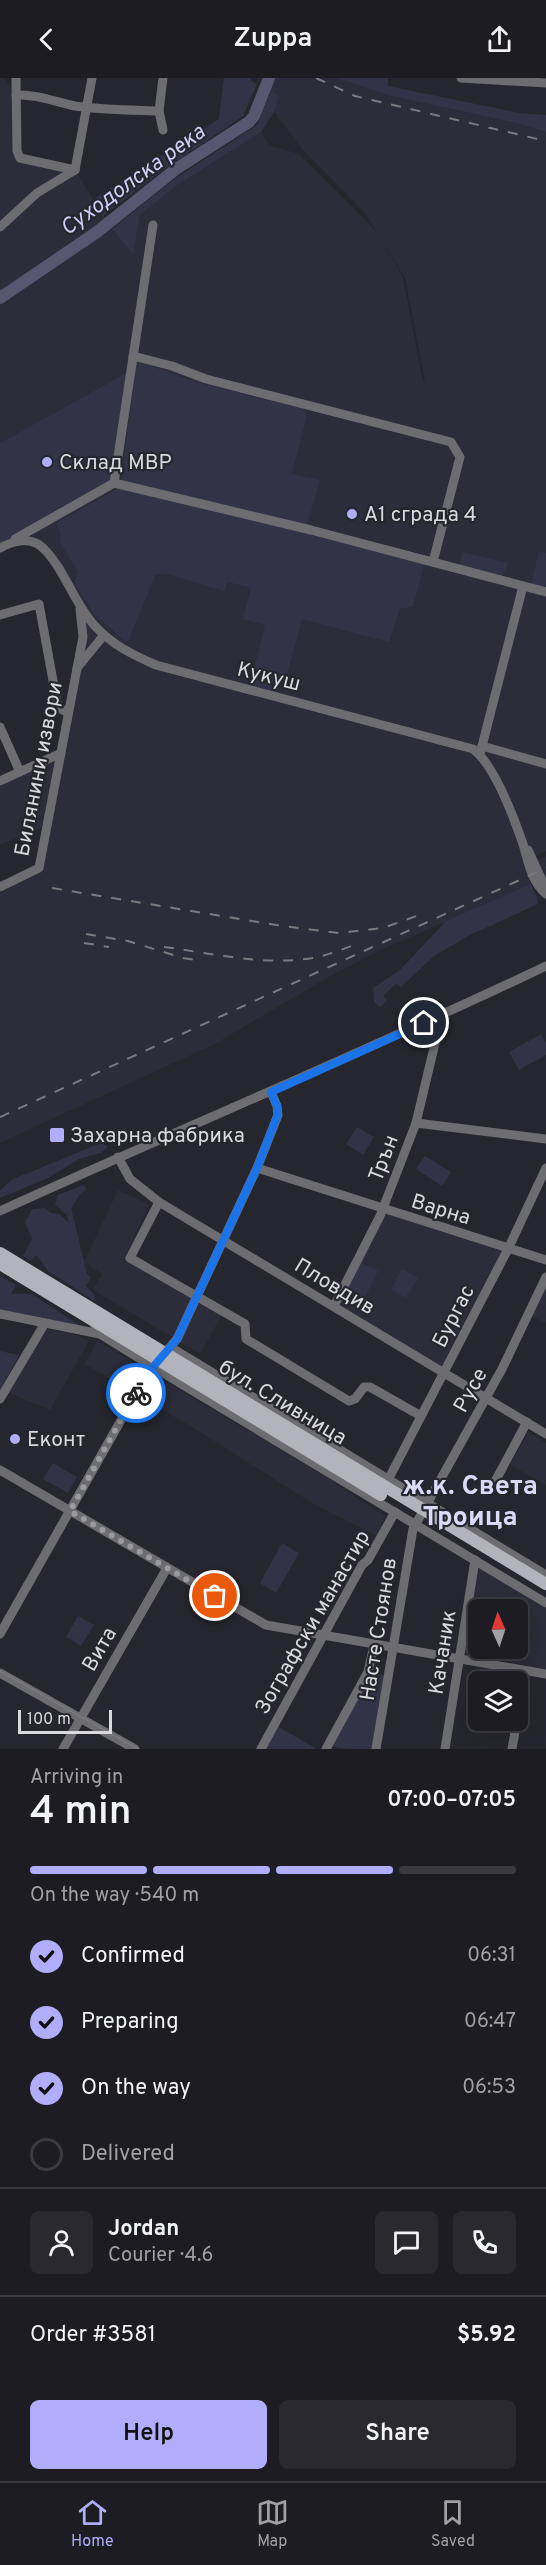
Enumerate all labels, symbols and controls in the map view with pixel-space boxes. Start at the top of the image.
text: Zuppa [234,22,312,56]
icon: back [30,23,63,56]
icon: share [483,23,516,56]
water label: Суходолска река [56,119,212,243]
place label: Склад МВР [59,450,172,477]
marker: Склад МВР [40,455,54,469]
place label: А1 сграда 4 [364,502,477,529]
marker: А1 сграда 4 [345,507,359,521]
street label: Кукуш [234,657,303,698]
street label: Билянини извори [9,680,70,859]
pin [398,997,449,1048]
icon: home [407,1006,440,1039]
place label: Захарна фабрика [70,1123,245,1150]
marker: Захарна фабрика [48,1126,66,1144]
street label: Трън [363,1131,406,1186]
street label: Варна [408,1189,474,1232]
street label: Пловдив [289,1253,379,1322]
street label: Бургас [427,1281,482,1353]
street label: бул. Сливница [213,1354,351,1452]
courier [106,1363,166,1423]
street label: Русе [448,1364,494,1418]
icon: bike [120,1377,153,1410]
place label: Еконт [27,1427,85,1454]
marker: Еконт [8,1432,22,1446]
district label: ж.к. Света Троица [402,1470,538,1535]
street label: Зографски манастир [249,1526,377,1720]
street label: Насте Стоянов [355,1556,404,1703]
pin [189,1570,240,1621]
icon: bag [198,1579,231,1612]
north arrow [468,1599,528,1659]
map controls [468,1599,528,1731]
street label: Качаник [423,1608,463,1696]
street label: Вита [77,1623,124,1677]
button: layers [468,1671,528,1731]
scale bar [18,1707,112,1734]
text: 100 m [27,1710,71,1730]
text: Arriving in [30,1765,123,1791]
text: 07:00–07:05 [387,1787,516,1814]
text: 4 min [30,1789,131,1838]
text: On the way · 540 m [30,1883,199,1909]
icon: check [30,1940,63,1973]
text: Confirmed [81,1943,185,1970]
text: 06:31 [467,1943,516,1969]
icon: check [30,2006,63,2039]
text: Preparing [81,2009,179,2036]
text: 06:47 [464,2009,516,2035]
icon: check [30,2072,63,2105]
text: On the way [81,2075,191,2102]
text: 06:53 [462,2075,516,2101]
text: Delivered [81,2141,175,2168]
button: person [30,2211,93,2274]
button: chat [375,2211,438,2274]
button: phone [453,2211,516,2274]
text: Jordan [108,2216,179,2243]
text: Courier · 4.6 [108,2243,213,2269]
text: Order #3581 [30,2322,156,2349]
text: $5.92 [457,2322,516,2349]
button: Help [30,2400,267,2469]
button: Share [279,2400,516,2469]
tab: Home [71,2496,114,2552]
tab: Map [256,2496,289,2552]
tab: Saved [431,2496,475,2552]

